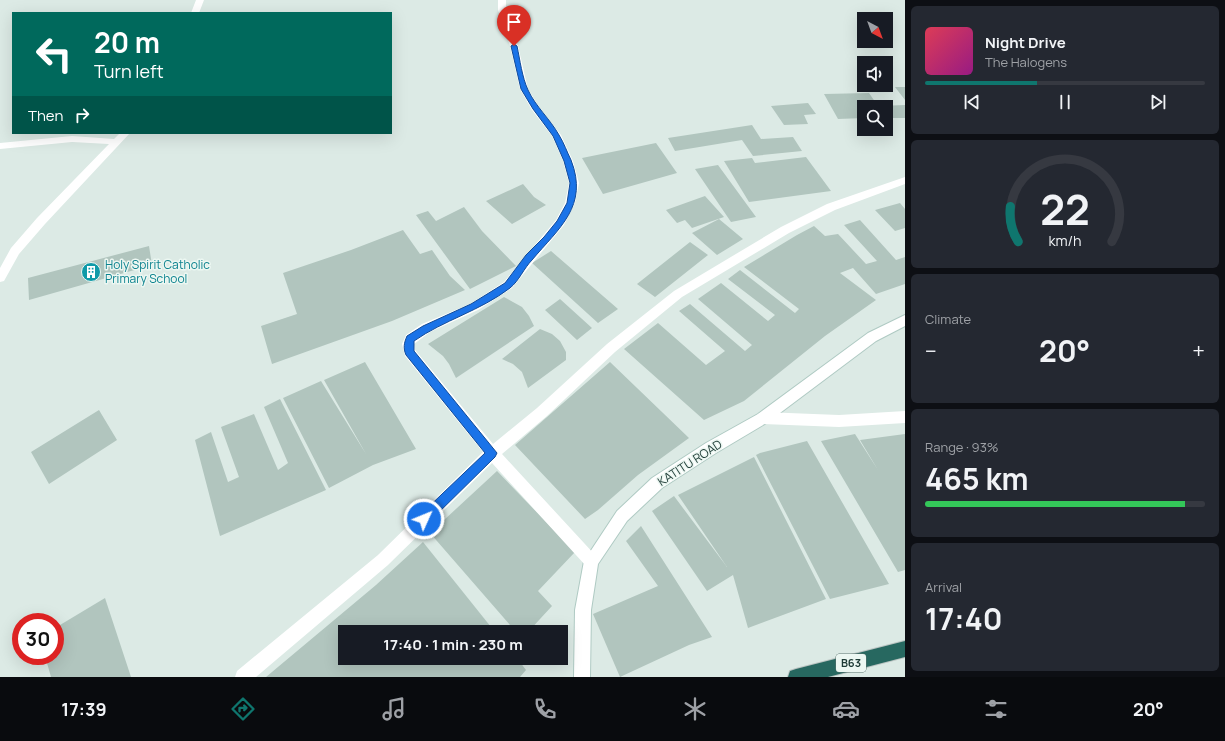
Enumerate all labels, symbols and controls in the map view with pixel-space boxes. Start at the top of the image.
pin [497,5,531,46]
icon: arrive [503,11,525,33]
north arrow [857,12,893,48]
map controls [857,12,893,136]
text: 20 m [94,23,160,61]
icon: left [28,28,80,80]
text: Night Drive [985,32,1066,53]
text: The Halogens [985,53,1067,71]
button: sound [857,56,893,92]
text: Turn left [94,59,164,83]
icon: previous [961,91,983,113]
icon: pause [1054,91,1076,113]
icon: next [1147,91,1169,113]
button: search [857,100,893,136]
icon: right [71,104,93,126]
text: Then [28,105,63,126]
text: 22 [1040,181,1090,237]
text: km/h [1048,231,1082,250]
place label: Holy Spirit Catholic Primary School [105,256,210,287]
building icon: Holy Spirit Catholic Primary School [80,261,102,283]
text: Climate [925,310,971,328]
text: 20° [1039,330,1090,371]
text: − [925,336,937,366]
text: + [1192,336,1205,366]
street label: KATITU ROAD [654,435,725,490]
text: Range · 93% [925,438,999,456]
text: 465 km [925,458,1029,499]
position arrow [403,498,445,540]
text: Arrival [925,578,962,596]
text: 17:40 [925,598,1002,639]
speed limit sign: 30 [12,613,64,665]
text: 17:40 · 1 min · 230 m [383,634,523,655]
road number: B63 [836,654,866,672]
icon: directions [229,695,257,723]
icon: music [380,695,408,723]
icon: phone [531,695,559,723]
icon: climate [681,695,709,723]
icon: car [832,695,860,723]
icon: filters [982,695,1010,723]
text: 17:39 [61,697,107,721]
text: 20° [1133,697,1164,721]

